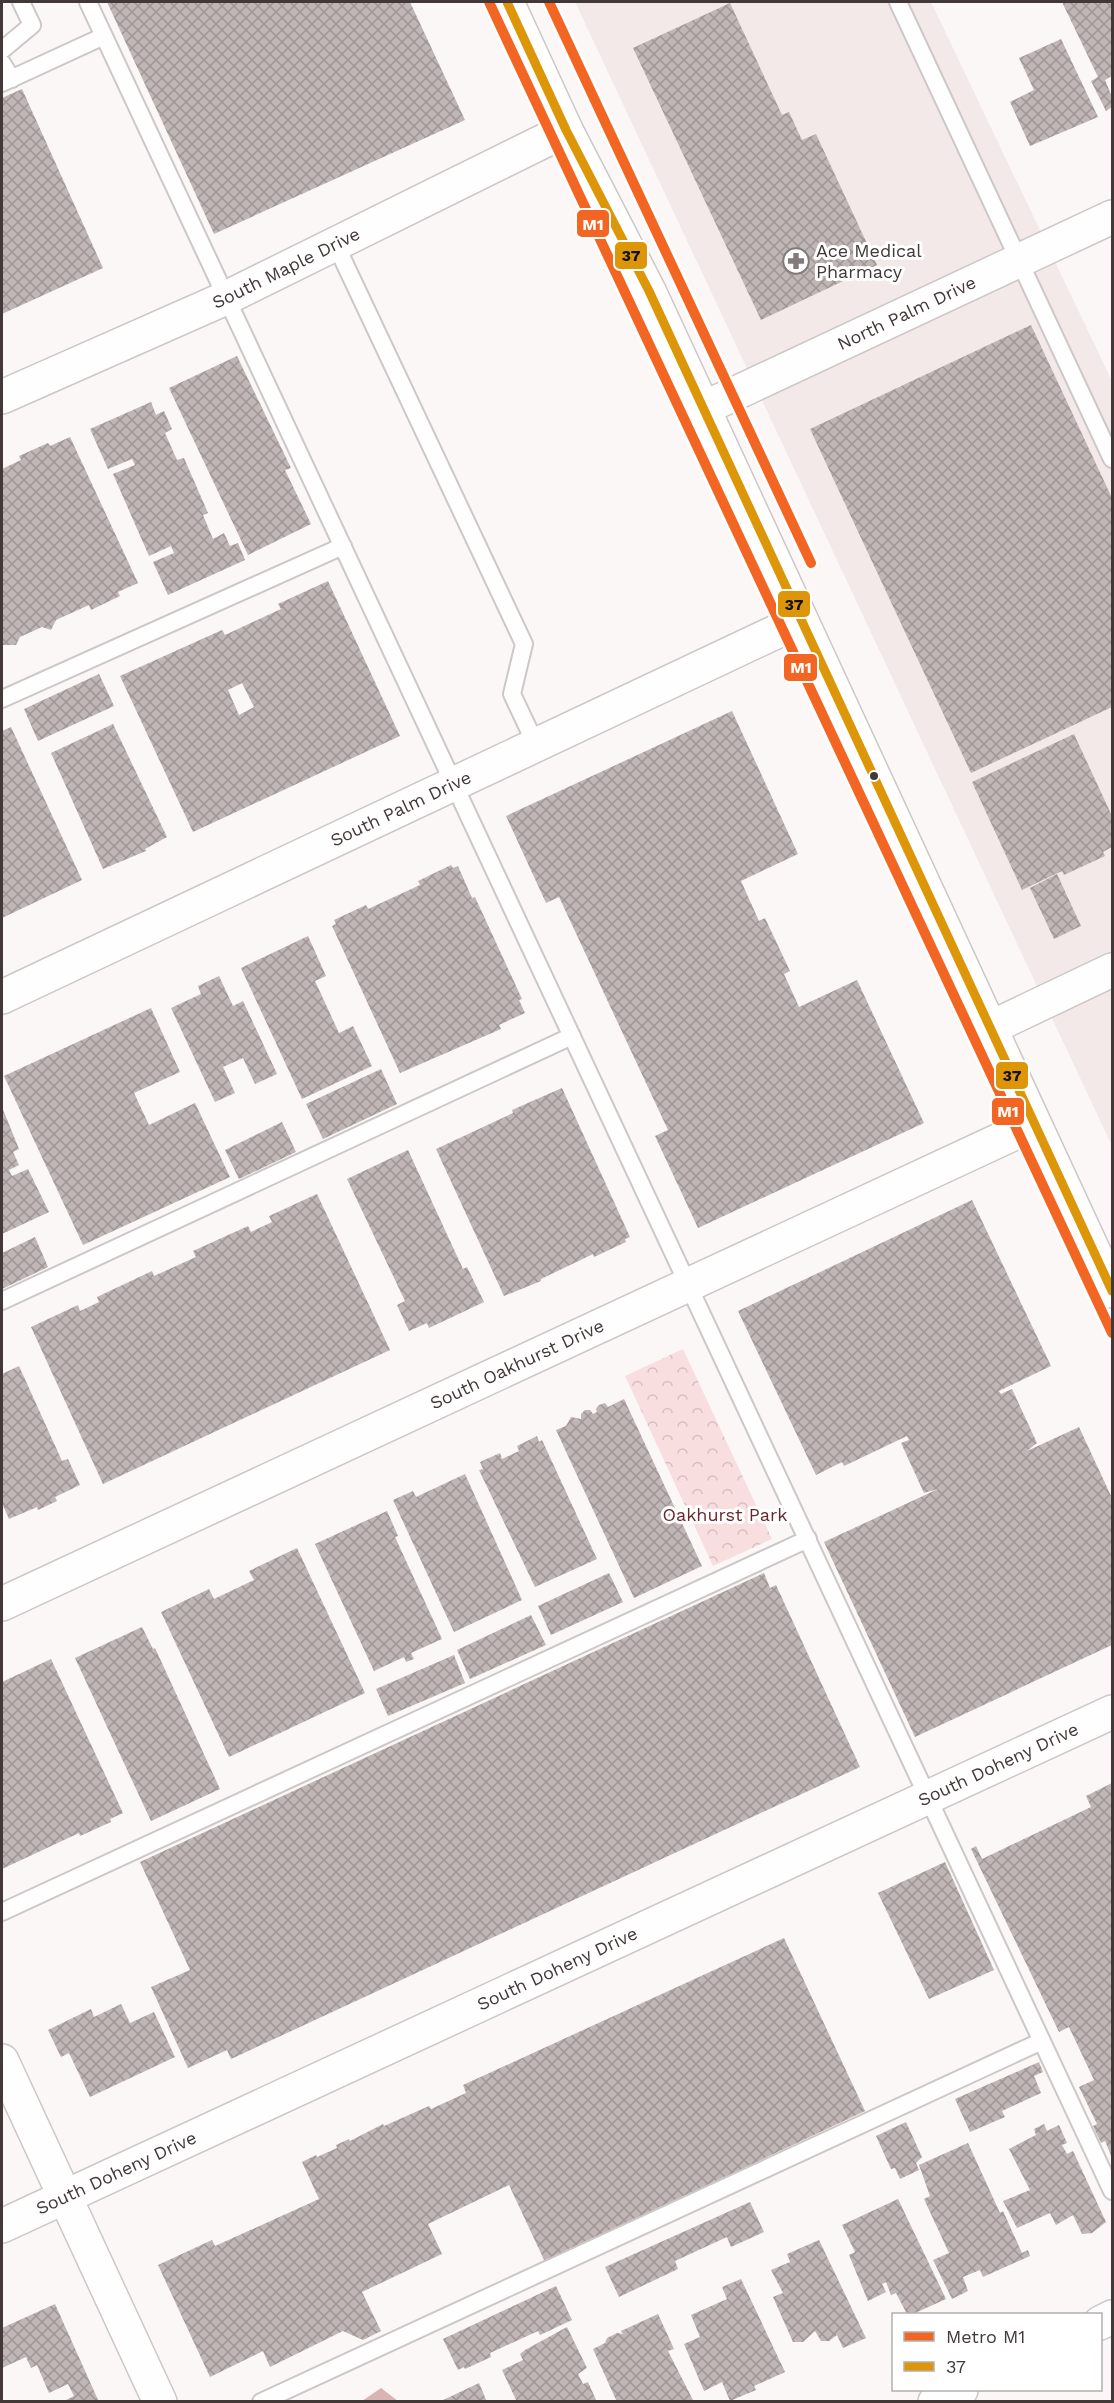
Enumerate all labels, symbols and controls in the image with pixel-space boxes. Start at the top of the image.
line badge: M1 [576,209,610,238]
text: M1 [582,215,604,234]
street label: South Maple Drive [209,223,363,313]
place label: Ace Medical Pharmacy [816,240,922,282]
line badge: 37 [614,241,648,270]
text: 37 [622,246,641,265]
pharmacy icon: Ace Medical Pharmacy [781,246,811,276]
street label: North Palm Drive [834,271,979,354]
line badge: 37 [777,590,811,618]
text: 37 [785,595,804,614]
line badge: M1 [783,653,818,682]
text: M1 [790,658,812,677]
street label: South Palm Drive [327,766,474,851]
unlabelled marker [868,770,880,782]
line badge: 37 [995,1061,1029,1090]
text: 37 [1003,1066,1022,1085]
line badge: M1 [991,1097,1025,1126]
text: M1 [997,1102,1019,1121]
street label: South Oakhurst Drive [426,1315,607,1413]
park label: Oakhurst Park [663,1504,787,1525]
street label: South Doheny Drive [915,1718,1082,1810]
street label: South Doheny Drive [474,1922,641,2015]
street label: South Doheny Drive [33,2126,200,2219]
legend [892,2313,1102,2391]
text: Metro M1 [946,2326,1025,2347]
text: 37 [946,2356,966,2377]

